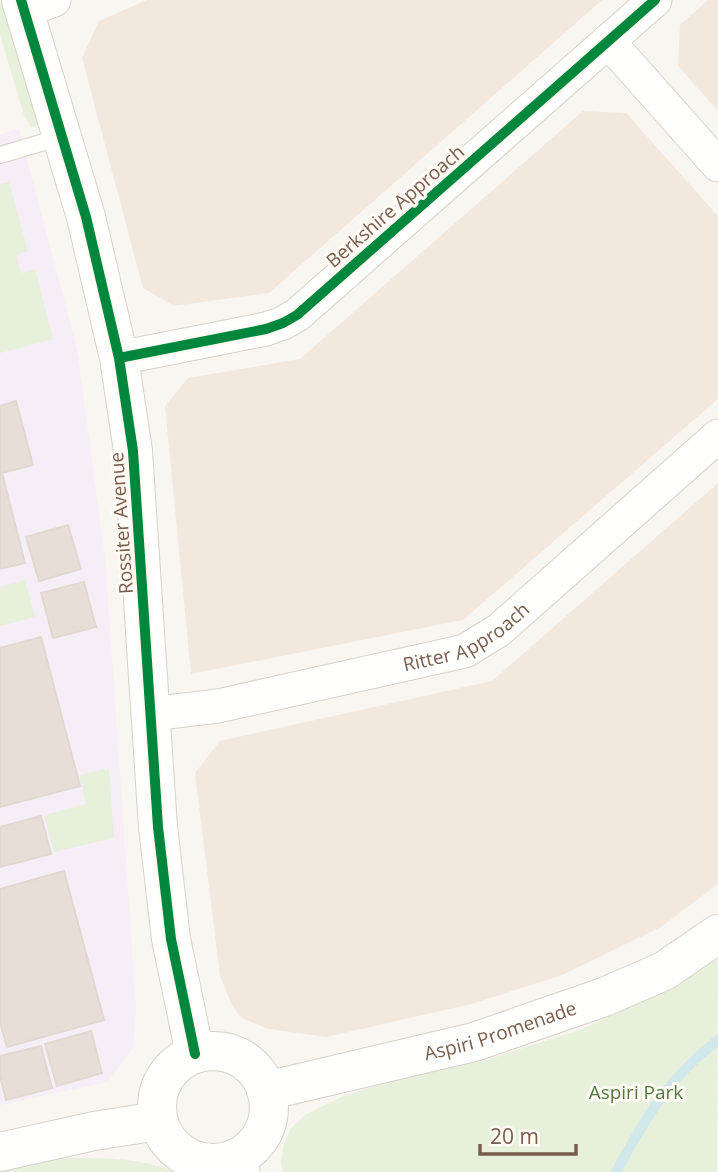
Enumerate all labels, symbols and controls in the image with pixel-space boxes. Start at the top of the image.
street label: Berkshire Approach [320,139,470,273]
street label: Rossiter Avenue [103,451,139,595]
street label: Ritter Approach [401,596,535,677]
street label: Aspiri Promenade [421,995,580,1066]
park label: Aspiri Park [589,1079,683,1105]
scale bar [480,1112,576,1156]
text: 20 m [490,1122,539,1150]

